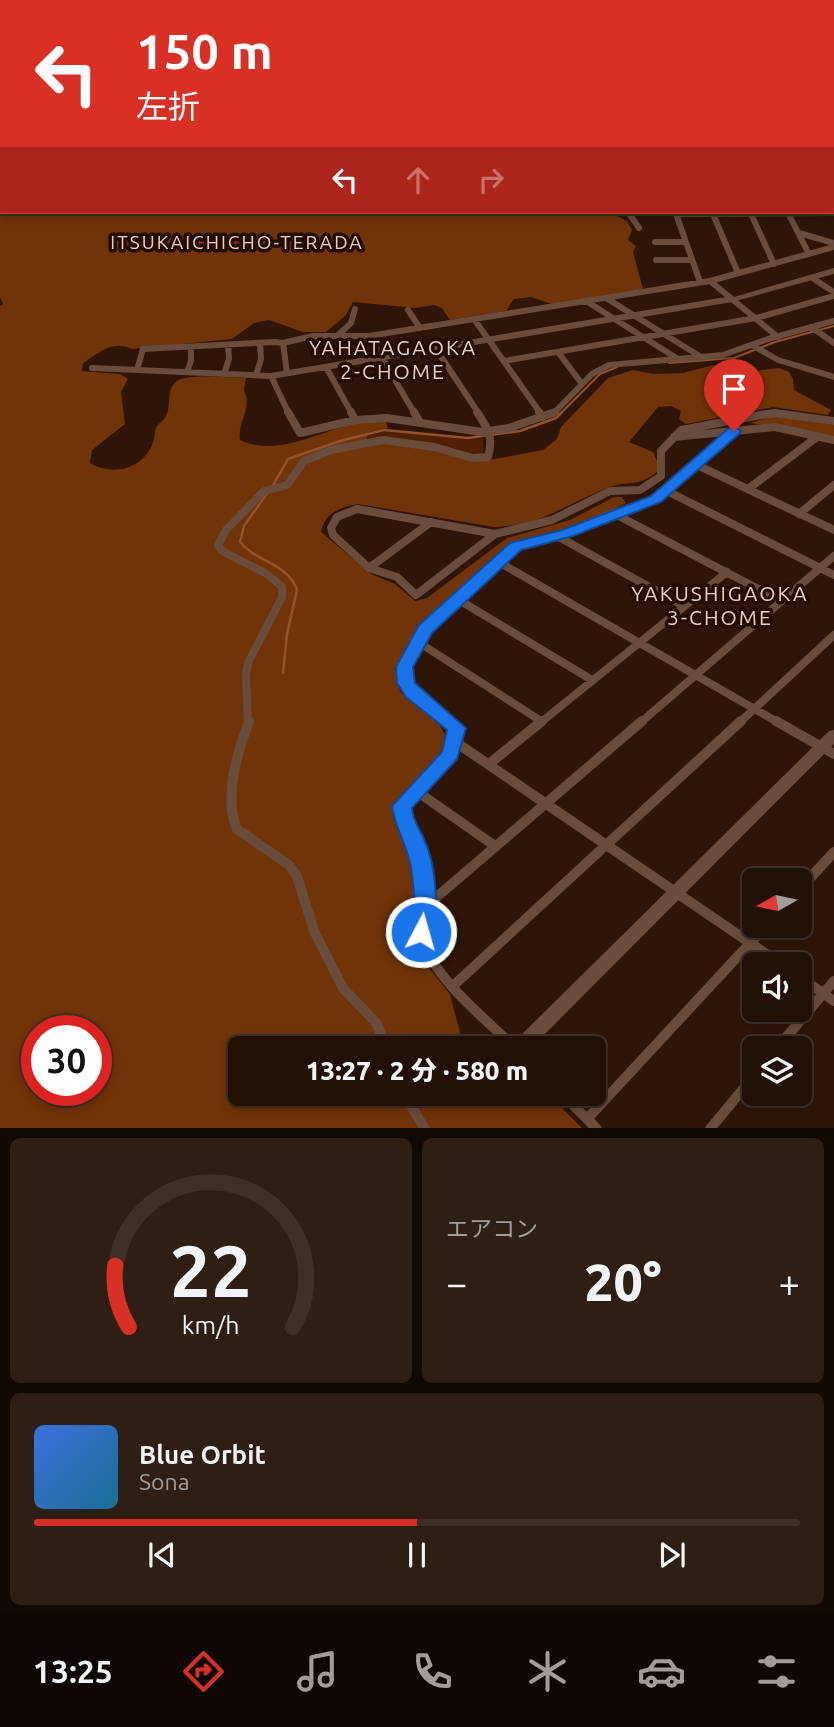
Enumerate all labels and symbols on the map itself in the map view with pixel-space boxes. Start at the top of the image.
district label: ITSUKAICHICHO-TERADA [110,231,364,253]
district label: YAHATAGAOKA 2-CHOME [309,335,477,383]
pin [704,359,764,431]
district label: YAKUSHIGAOKA 3-CHOME [631,581,809,629]
north arrow [742,868,812,938]
position arrow [384,895,458,969]
speed limit sign: 30 [21,1015,112,1106]

